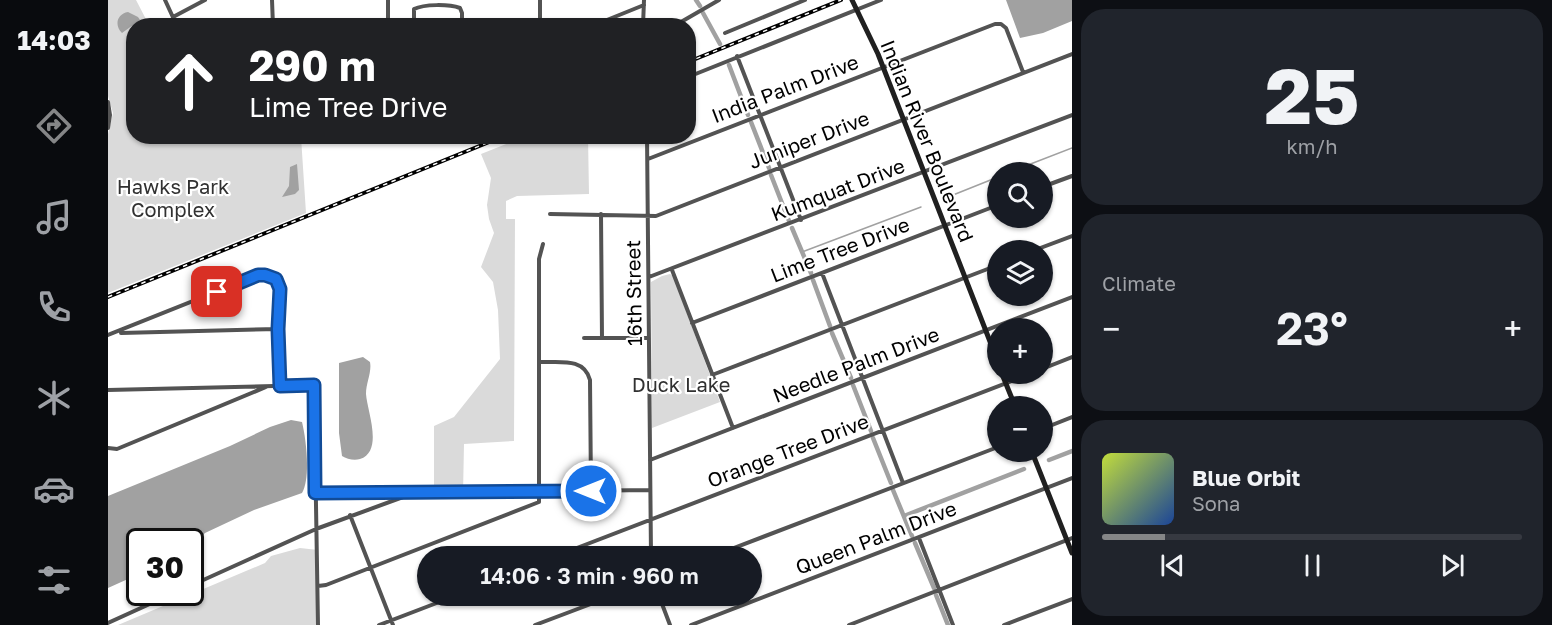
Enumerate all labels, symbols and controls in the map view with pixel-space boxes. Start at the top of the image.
text: 14:03 [17,24,91,56]
street label: Indian River Boulevard [876,36,979,245]
text: 290 m [249,40,376,90]
icon: ahead [150,42,228,120]
text: 25 [1264,48,1360,141]
street label: India Palm Drive [708,49,861,127]
text: Lime Tree Drive [249,91,447,123]
icon: directions [33,105,75,147]
street label: Juniper Drive [745,105,872,173]
text: km/h [1287,134,1337,158]
street label: Kumquat Drive [767,153,908,226]
map controls [987,162,1053,462]
button: search [987,162,1053,228]
park label: Hawks Park Complex [117,174,229,221]
icon: music [33,196,75,238]
street label: Lime Tree Drive [767,212,913,287]
street label: 16th Street [620,240,646,346]
button: layers [987,240,1053,306]
pin [191,266,242,317]
text: Climate [1102,271,1176,295]
icon: arrive [200,275,233,308]
icon: phone [33,286,75,328]
text: 23° [1276,301,1348,355]
text: − [1102,309,1120,348]
text: + [1504,309,1522,348]
button: + [987,318,1053,384]
street label: Needle Palm Drive [769,321,942,407]
park label: Duck Lake [632,372,730,396]
icon: climate [33,377,75,419]
button: − [987,396,1053,462]
street label: Orange Tree Drive [704,408,872,492]
position arrow [559,459,623,523]
text: Blue Orbit [1192,464,1300,491]
icon: car [33,468,75,510]
text: Sona [1192,491,1240,515]
street label: Queen Palm Drive [792,495,959,579]
speed limit sign: 30 [126,528,204,606]
icon: previous [1156,549,1189,582]
icon: pause [1296,549,1329,582]
icon: next [1436,549,1469,582]
icon: filters [33,559,75,601]
text: 14:06 · 3 min · 960 m [480,562,699,589]

